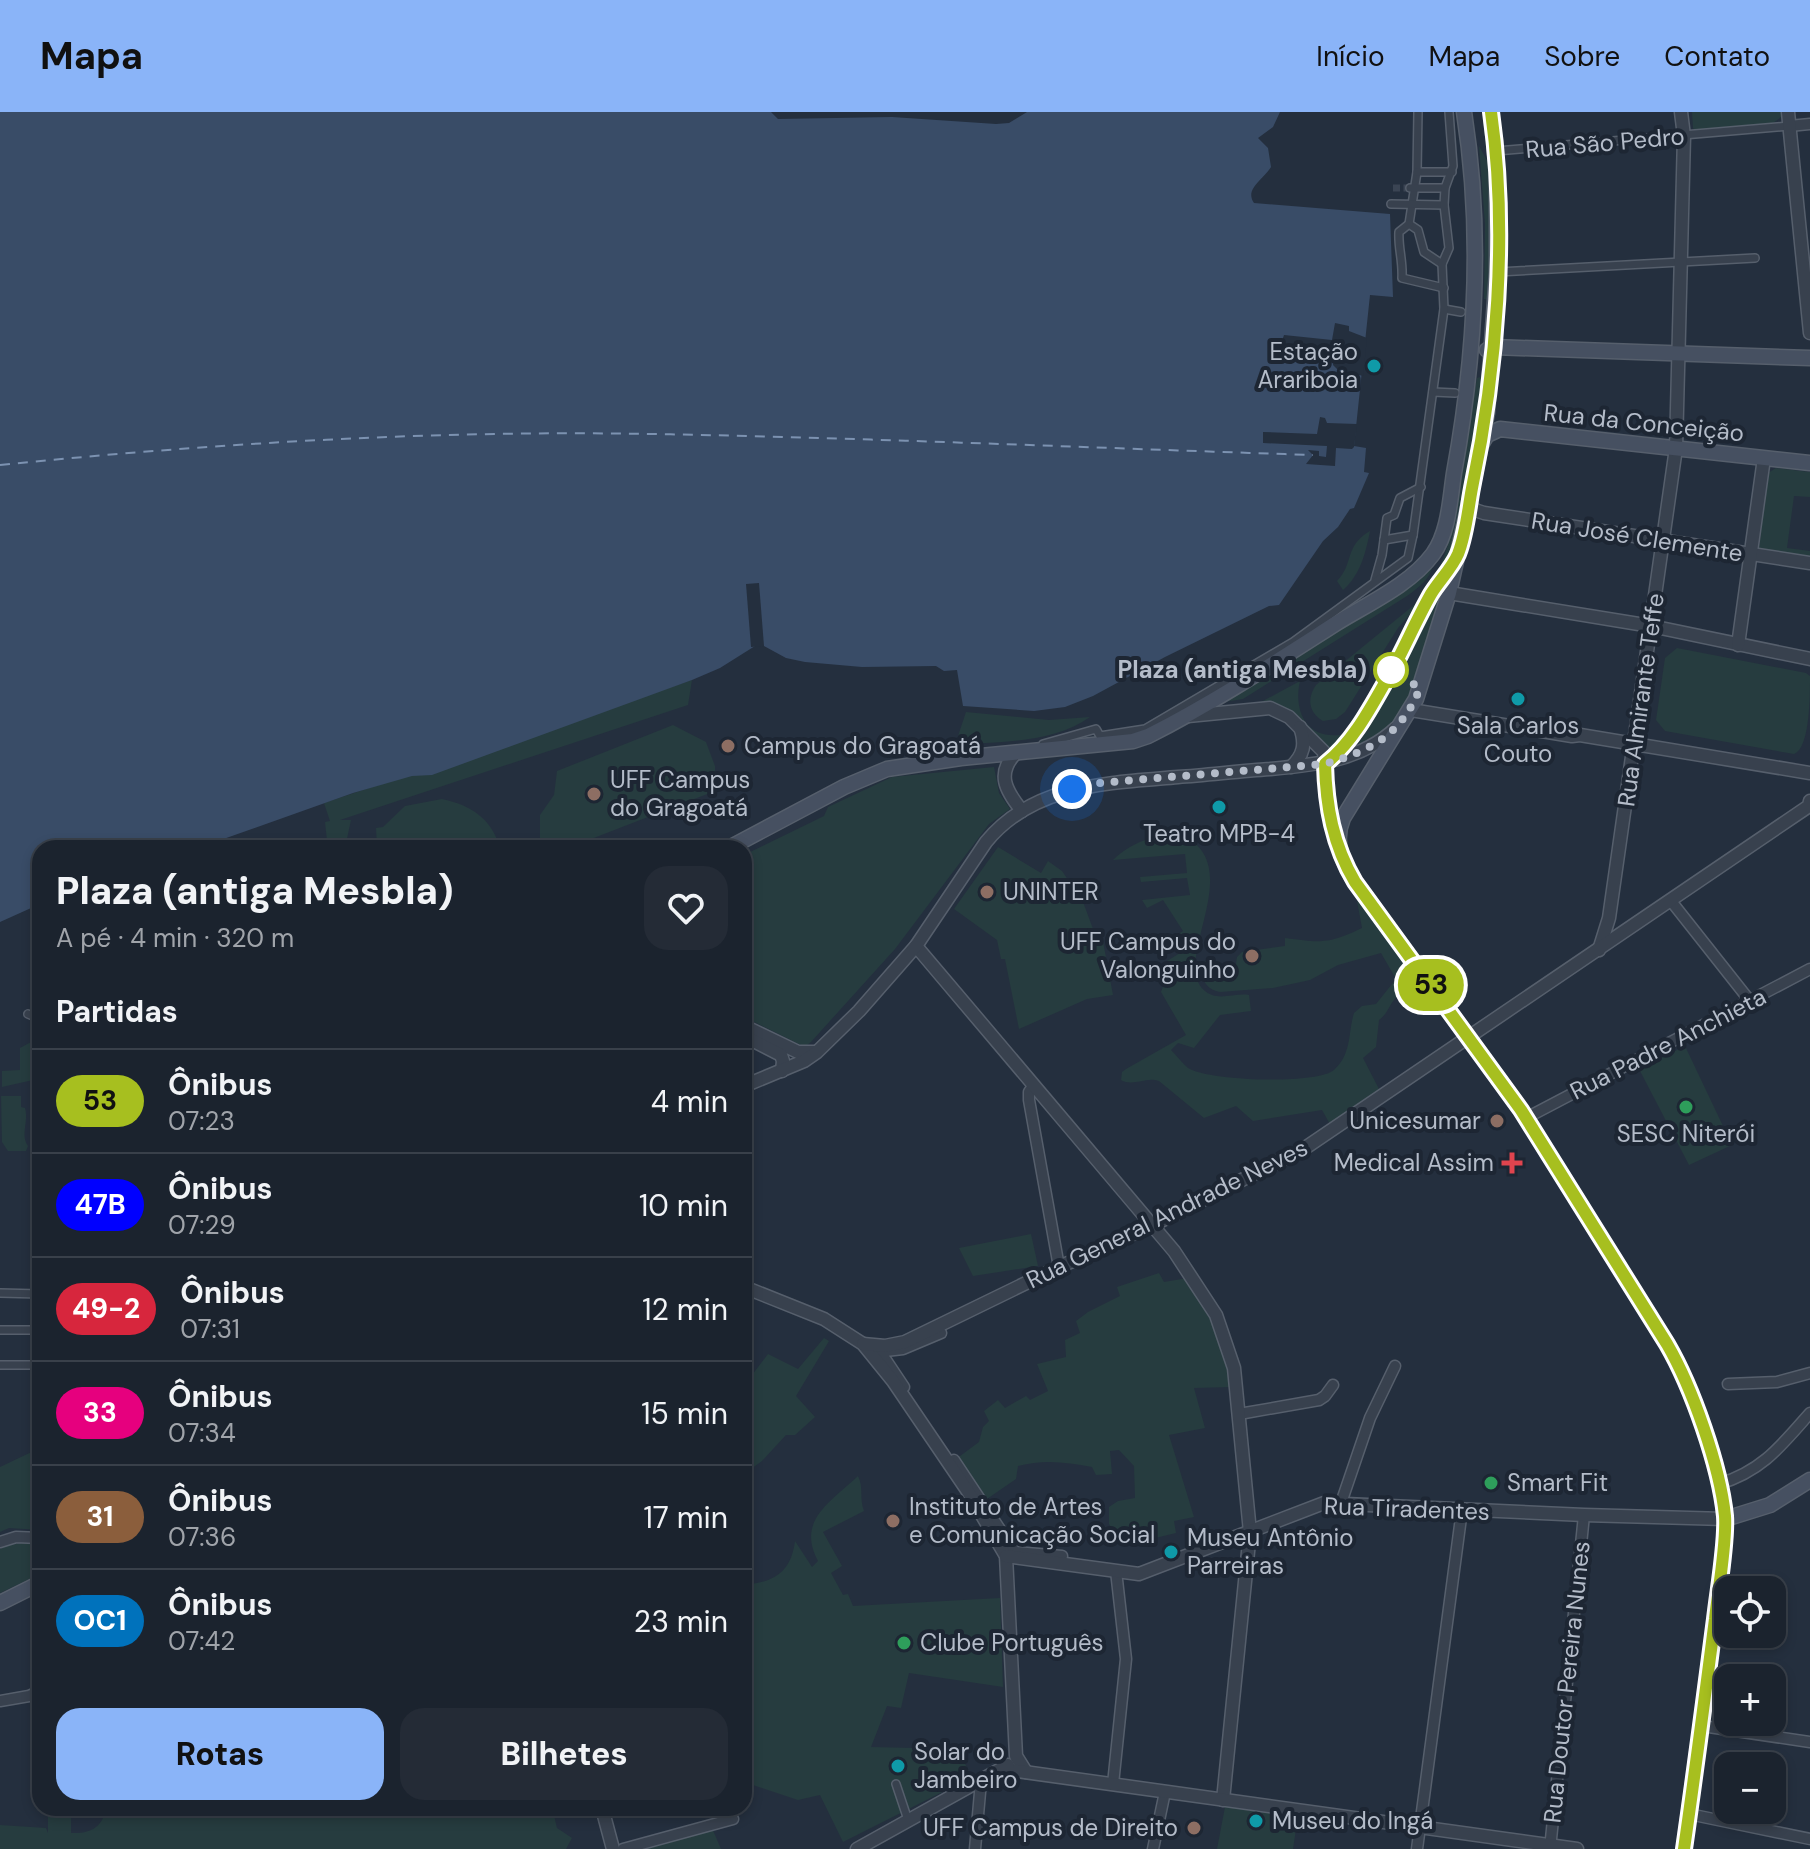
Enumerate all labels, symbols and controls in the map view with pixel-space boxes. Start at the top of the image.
text: Mapa [40,31,143,81]
text: Início [1316,38,1385,75]
text: Mapa [1429,38,1500,75]
text: Sobre [1544,38,1620,75]
text: Contato [1664,38,1770,75]
street label: Rua São Pedro [1524,120,1686,165]
place label: Estação Arariboia [1257,336,1358,395]
marker: Estação Arariboia [1365,357,1383,375]
street label: Rua da Conceição [1542,397,1746,448]
street label: Rua José Clemente [1529,505,1745,569]
street label: Rua Almirante Teffe [1610,591,1671,809]
marker: Plaza (antiga Mesbla) [1374,653,1408,687]
place label: Plaza (antiga Mesbla) [1117,654,1367,685]
marker: Sala Carlos Couto [1509,690,1527,708]
place label: Sala Carlos Couto [1457,710,1579,769]
place label: Campus do Gragoatá [744,730,981,761]
marker: Campus do Gragoatá [719,737,737,755]
place label: UFF Campus do Gragoatá [610,764,750,823]
your location [1052,769,1092,809]
marker: UFF Campus do Gragoatá [585,785,603,803]
marker: Teatro MPB-4 [1210,798,1228,816]
place label: Teatro MPB-4 [1143,818,1295,849]
text: Plaza (antiga Mesbla) [56,866,453,916]
button: heart [644,866,728,950]
place label: UNINTER [1003,876,1099,907]
marker: UNINTER [978,883,996,901]
text: A pé · 4 min · 320 m [56,921,294,955]
place label: UFF Campus do Valonguinho [1060,926,1236,985]
marker: UFF Campus do Valonguinho [1243,947,1261,965]
line badge: 53 [1395,959,1467,1011]
text: 53 [1414,966,1448,1003]
street label: Rua Padre Anchieta [1564,981,1771,1106]
text: Partidas [56,992,178,1031]
text: Ônibus [168,1065,272,1104]
text: 53 [83,1082,117,1119]
text: 4 min [651,1082,728,1121]
marker: SESC Niterói [1677,1098,1695,1116]
text: 07:23 [168,1104,235,1138]
place label: Unicesumar [1349,1105,1481,1136]
marker: Unicesumar [1488,1112,1506,1130]
place label: SESC Niterói [1617,1118,1755,1149]
street label: Rua General Andrade Neves [1021,1132,1313,1295]
place label: Medical Assim [1334,1147,1494,1178]
marker: Medical Assim [1501,1152,1523,1174]
text: Ônibus [168,1169,272,1208]
text: 47B [74,1186,126,1223]
text: 10 min [639,1186,728,1225]
text: 07:29 [168,1208,236,1242]
text: Ônibus [180,1273,285,1312]
text: 49-2 [72,1290,140,1327]
text: 12 min [642,1290,728,1329]
text: 07:31 [180,1312,240,1346]
text: Ônibus [168,1377,272,1416]
text: 33 [83,1394,117,1431]
text: 15 min [641,1394,728,1433]
text: 07:34 [168,1416,236,1450]
place label: Smart Fit [1507,1467,1608,1498]
marker: Smart Fit [1482,1474,1500,1492]
text: Ônibus [168,1481,272,1520]
street label: Rua Tiradentes [1324,1490,1490,1527]
place label: Instituto de Artes e Comunicação Social [909,1491,1155,1550]
text: 31 [87,1498,113,1535]
text: 17 min [643,1498,728,1537]
marker: Instituto de Artes e Comunicação Social [884,1512,902,1530]
text: 07:36 [168,1520,236,1554]
place label: Museu Antônio Parreiras [1187,1522,1354,1581]
street label: Rua Doutor Pereira Nunes [1536,1539,1597,1824]
marker: Museu Antônio Parreiras [1162,1543,1180,1561]
map controls [1714,1576,1786,1824]
button: locate [1714,1576,1786,1648]
text: Ônibus [168,1585,272,1624]
text: OC1 [74,1602,126,1639]
text: 23 min [634,1602,728,1641]
text: 07:42 [168,1624,235,1658]
place label: Clube Português [920,1627,1104,1658]
marker: Clube Português [895,1634,913,1652]
button: + [1714,1664,1786,1736]
button: Rotas [56,1708,384,1800]
button: Bilhetes [400,1708,728,1800]
place label: Solar do Jambeiro [914,1736,1018,1795]
button: − [1714,1752,1786,1824]
marker: Solar do Jambeiro [889,1757,907,1775]
place label: Museu do Ingá [1272,1805,1433,1836]
place label: UFF Campus de Direito [923,1812,1178,1843]
marker: Museu do Ingá [1247,1812,1265,1830]
marker: UFF Campus de Direito [1185,1819,1203,1837]

